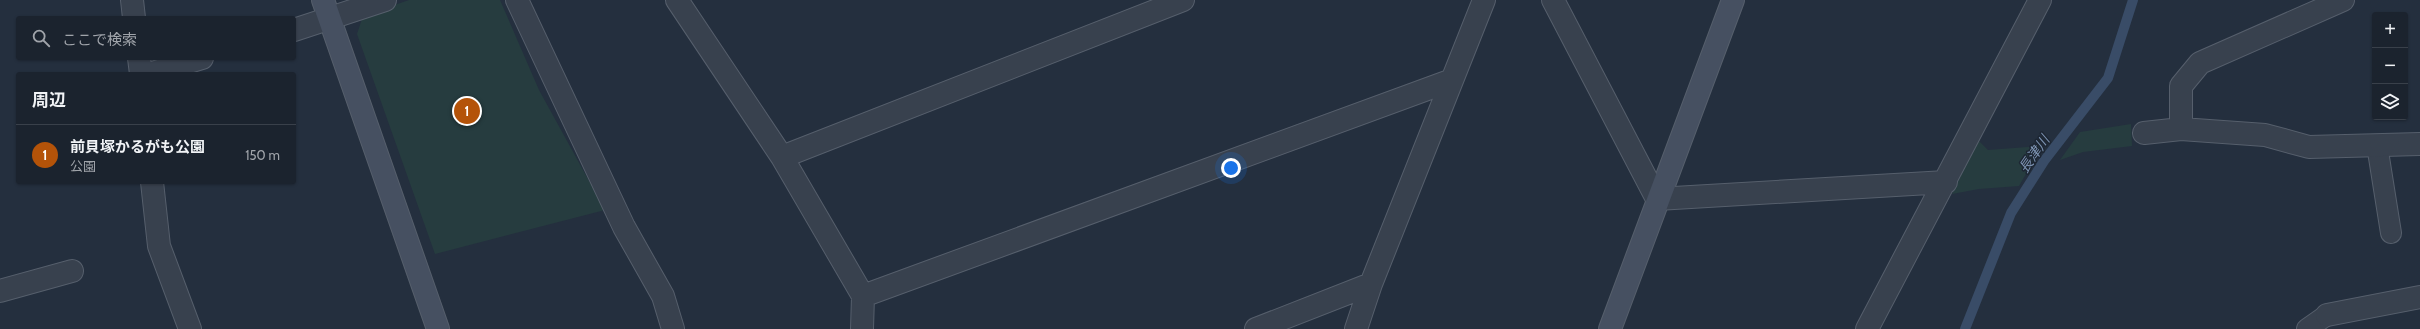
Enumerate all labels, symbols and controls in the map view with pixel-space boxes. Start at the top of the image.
map controls [2372,12,2408,120]
button: + [2372,12,2408,48]
search box [16,16,296,60]
icon: search [30,27,52,49]
text: ここで検索 [62,31,137,49]
button: − [2372,48,2408,84]
button: layers [2372,84,2408,120]
text: 周辺 [32,90,66,110]
pin: 1 [454,96,480,126]
water label: 長津川 [2015,130,2055,176]
text: 前貝塚かるがも公園 [70,138,205,156]
text: 1 [43,147,47,163]
text: 150 m [245,147,280,163]
text: 公園 [70,158,96,174]
your location [1221,158,1241,178]

